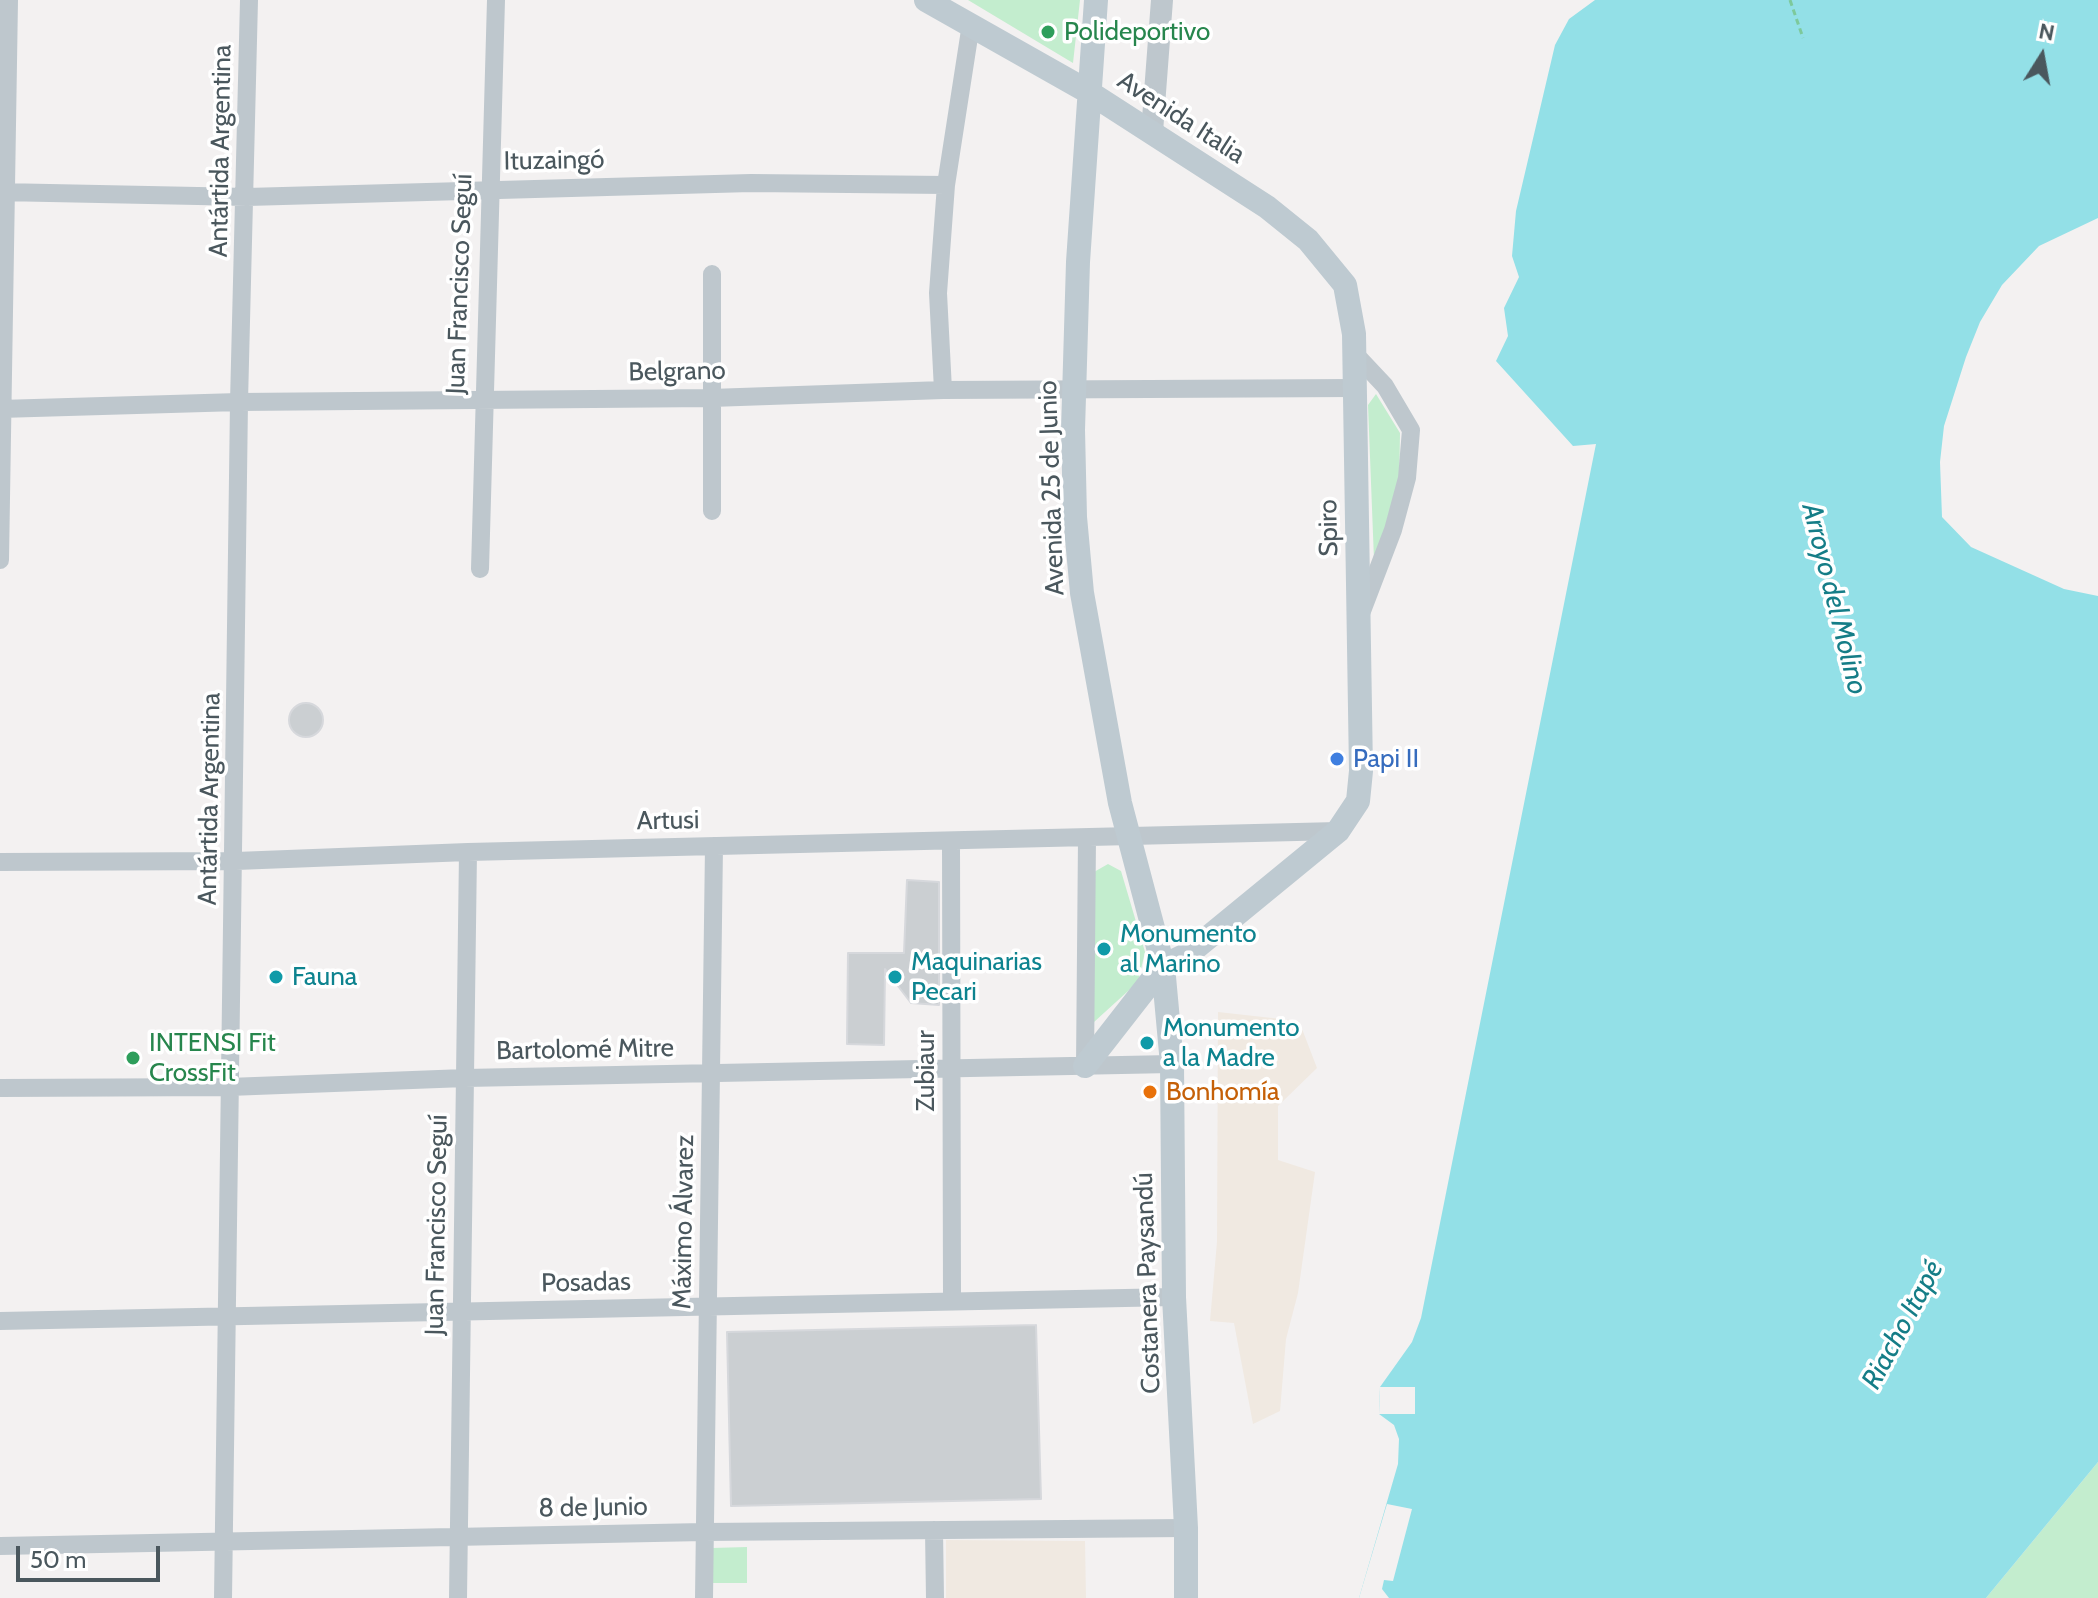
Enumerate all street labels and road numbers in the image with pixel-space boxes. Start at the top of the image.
street label: Antártida Argentina [204,44,238,258]
street label: Avenida Italia [1111,65,1251,171]
street label: Ituzaingó [503,145,605,177]
street label: Juan Francisco Seguí [441,173,479,395]
street label: Belgrano [628,356,726,388]
street label: Avenida 25 de Junio [1033,380,1071,596]
street label: Spiro [1313,499,1345,557]
street label: Antártida Argentina [193,692,227,906]
street label: Artusi [636,805,700,837]
street label: Zubiaur [910,1030,942,1112]
street label: Bartolomé Mitre [496,1033,674,1067]
street label: Juan Francisco Seguí [419,1114,455,1336]
street label: Máximo Álvarez [667,1134,701,1310]
street label: Costanera Paysandú [1129,1172,1167,1394]
street label: Posadas [541,1267,631,1299]
street label: 8 de Junio [538,1491,648,1525]

